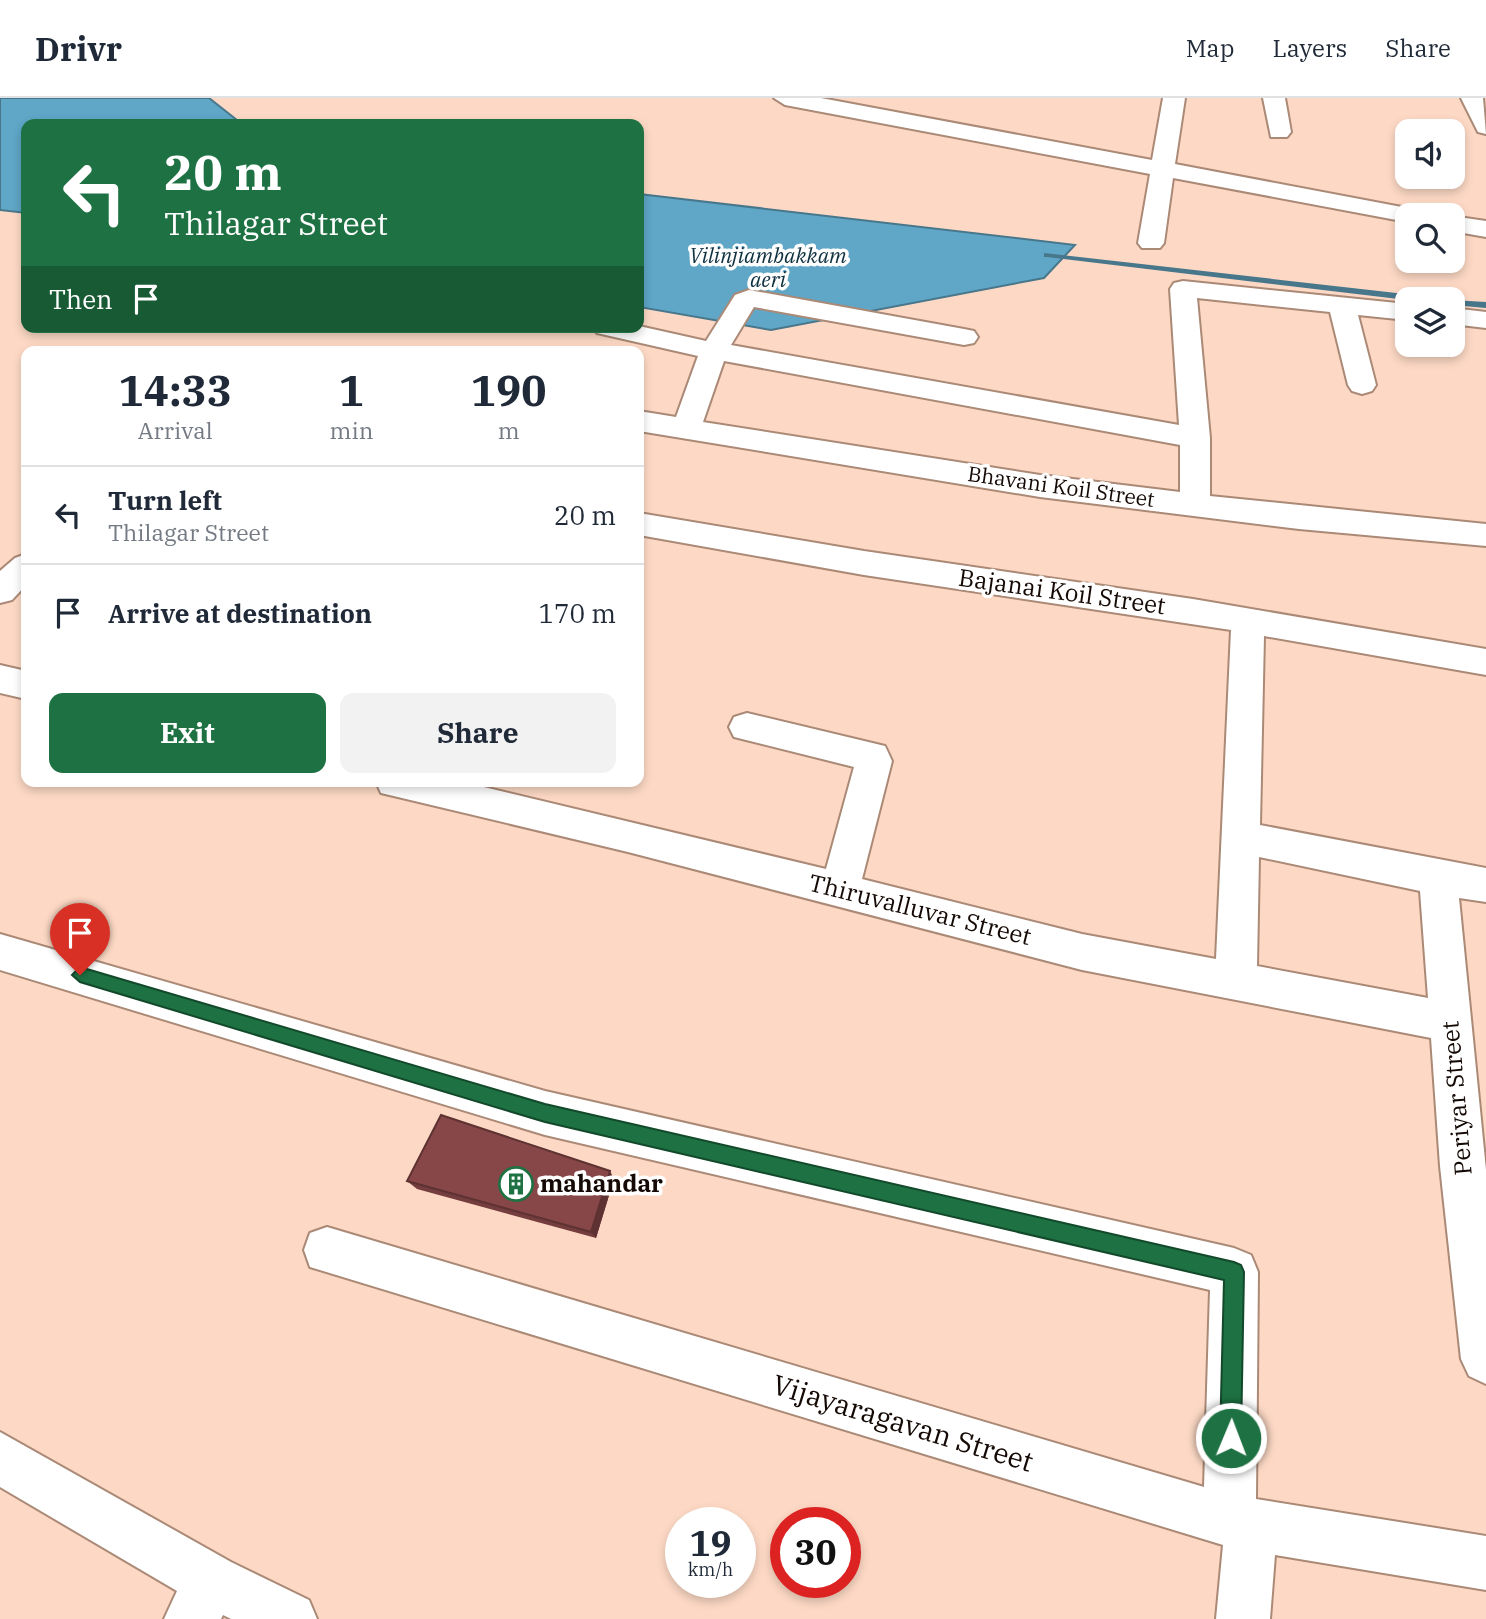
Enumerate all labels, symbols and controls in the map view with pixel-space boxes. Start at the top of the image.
text: Drivr [35,27,122,70]
text: Map [1186,32,1234,64]
text: Layers [1272,32,1347,64]
text: Share [1385,32,1451,64]
map controls [1395,119,1465,357]
button: sound [1395,119,1465,189]
text: 20 m [164,140,282,203]
icon: left [49,147,140,238]
text: Thilagar Street [164,202,388,244]
button: search [1395,203,1465,273]
water label: Vilinjiambakkam aeri [689,241,847,293]
icon: arrive [127,280,165,318]
text: Then [49,282,113,316]
button: layers [1395,287,1465,357]
text: 14:33 [118,363,232,418]
text: 1 [339,363,364,418]
text: 190 [471,363,546,418]
text: Arrival [138,415,213,445]
text: min [330,415,373,445]
text: m [498,415,520,445]
street label: Bhavani Koil Street [966,459,1156,513]
text: Turn left [108,483,222,517]
icon: left [49,496,87,534]
text: 20 m [554,498,616,532]
text: Thilagar Street [108,517,269,547]
street label: Bajanai Koil Street [957,561,1168,621]
icon: arrive [49,594,87,632]
text: Arrive at destination [108,596,372,630]
text: 170 m [538,596,616,630]
button: Exit [49,693,326,773]
button: Share [340,693,616,773]
street label: Thiruvalluvar Street [806,866,1035,952]
pin [50,903,110,975]
icon: arrive [61,914,99,952]
street label: Periyar Street [1433,1020,1479,1177]
building icon: mahandar [497,1165,535,1203]
place label: mahandar [540,1167,663,1199]
street label: Vijayaragavan Street [768,1365,1038,1480]
position arrow [1194,1401,1268,1475]
speed limit sign: 30 [770,1507,861,1598]
text: 19 [689,1520,732,1566]
text: km/h [688,1558,733,1581]

